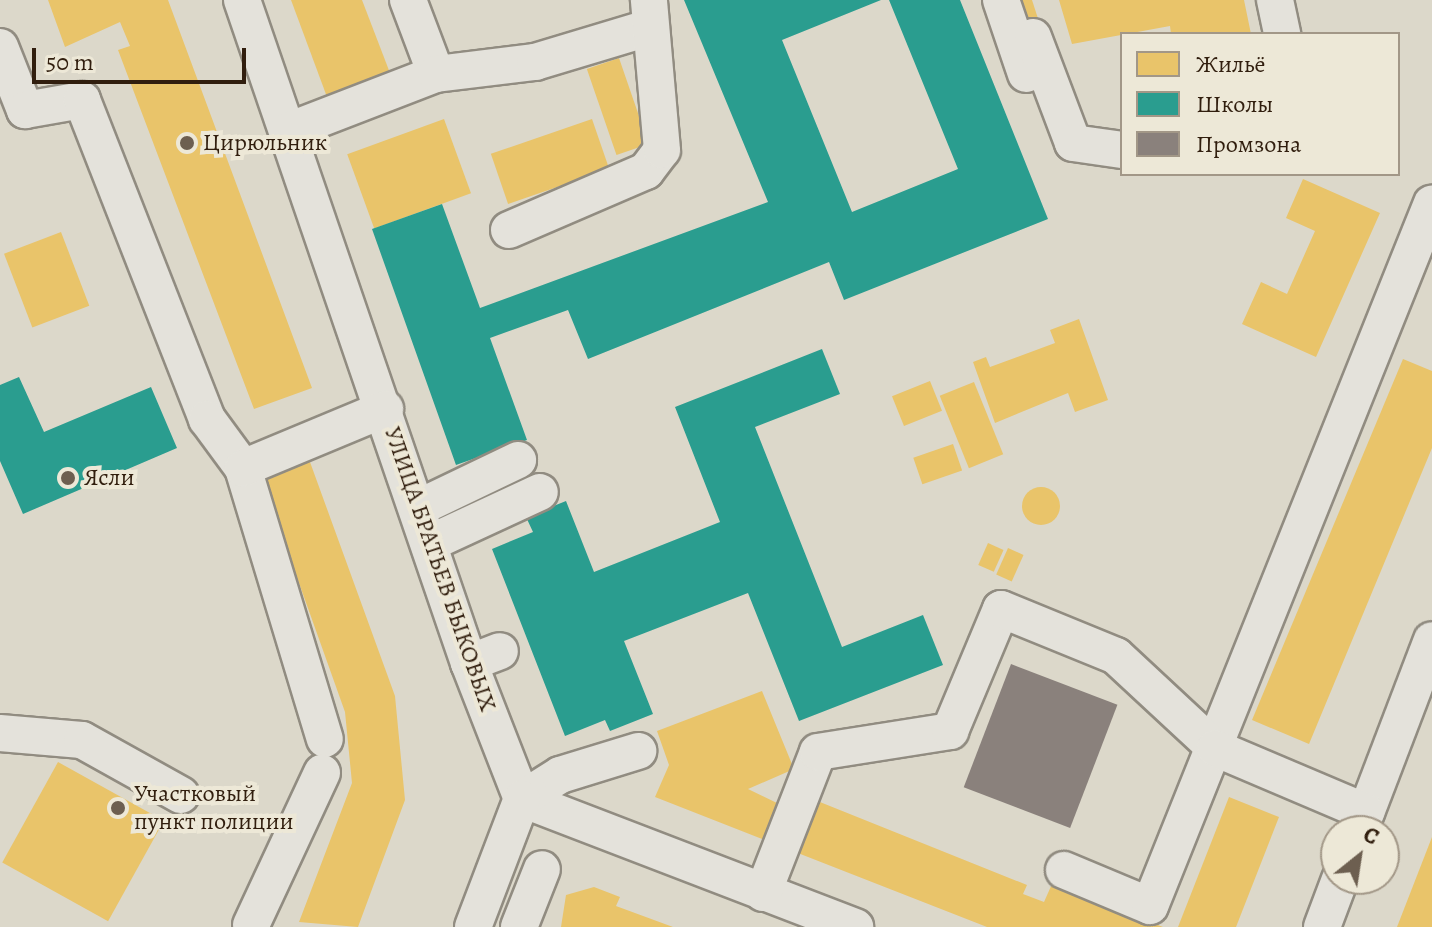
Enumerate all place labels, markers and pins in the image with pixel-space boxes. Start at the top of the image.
place label: Цирюльник [203,129,327,157]
marker: Цирюльник [178,134,196,152]
place label: Ясли [84,464,135,492]
marker: Ясли [59,469,77,487]
place label: Участковый пункт полиции [134,780,294,836]
marker: Участковый пункт полиции [109,799,127,817]

